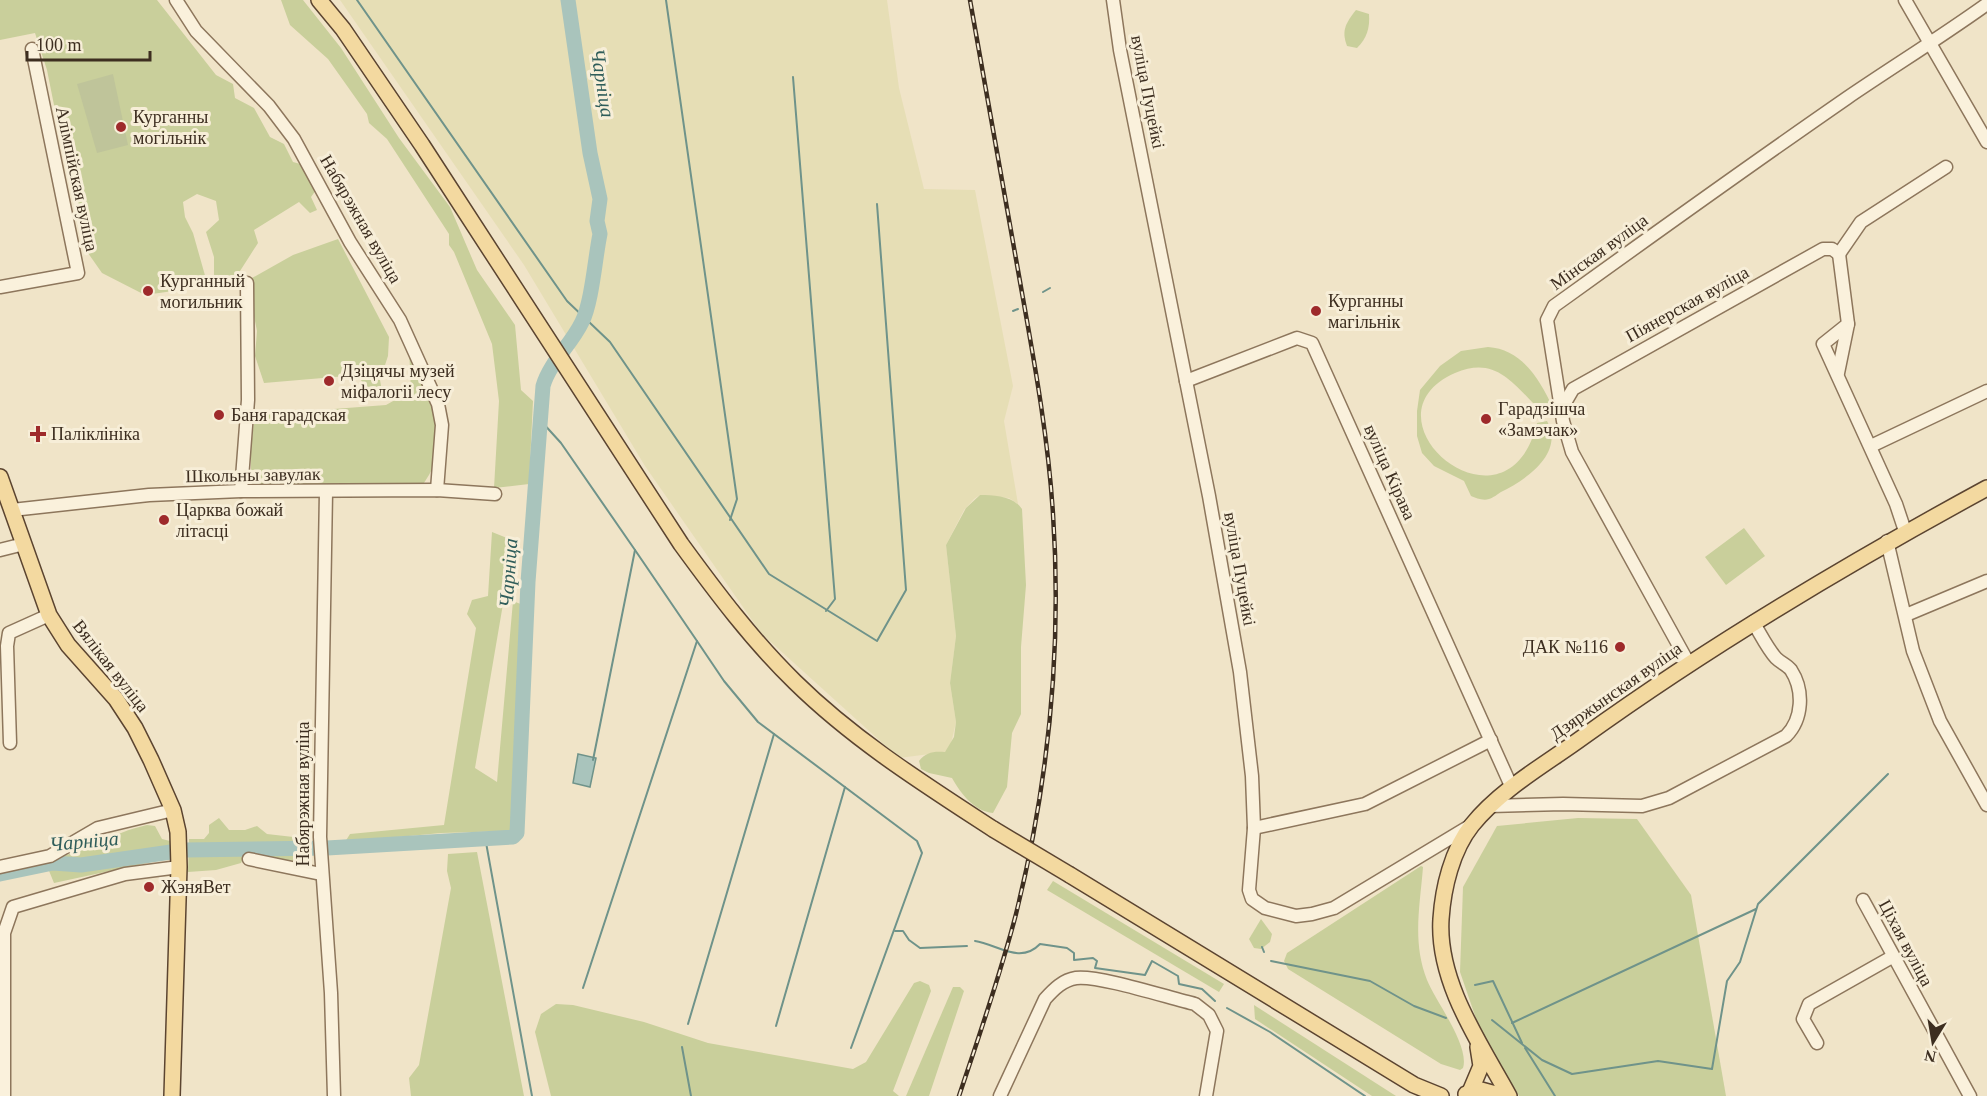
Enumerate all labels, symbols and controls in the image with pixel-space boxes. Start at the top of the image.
scale bar [27,24,150,62]
street label: вуліца Пуцейкі [1127,34,1169,150]
text: 100 m [36,35,82,55]
water label: Чарніца [586,47,619,119]
street label: Алімпійская вуліца [52,105,102,253]
place label: Курганны могільнік [133,107,208,148]
marker: Курганны могільнік [114,120,128,134]
street label: Набярэжная вуліца [316,151,406,287]
street label: Мінская вуліца [1546,210,1652,294]
street label: Піянерская вуліца [1622,262,1752,346]
place label: Курганный могильник [160,271,245,312]
marker: Курганный могильник [141,284,155,298]
place label: Курганны магільнік [1328,291,1403,332]
marker: Курганны магільнік [1309,304,1323,318]
place label: Дзіцячы музей міфалогіі лесу [341,361,455,402]
marker: Дзіцячы музей міфалогіі лесу [322,374,336,388]
place label: Гарадзішча «Замэчак» [1498,399,1585,440]
place label: Баня гарадская [231,405,346,425]
marker: Баня гарадская [212,408,226,422]
marker: Гарадзішча «Замэчак» [1479,412,1493,426]
street label: вуліца Кірава [1360,421,1420,523]
place label: Паліклініка [51,424,140,444]
marker: Паліклініка [29,425,47,443]
street label: Школьны завулак [185,464,321,486]
place label: Царква божай літасці [176,500,284,541]
street label: вуліца Пуцейкі [1220,511,1260,627]
marker: Царква божай літасці [157,513,171,527]
water label: Чарніца [495,538,522,609]
street label: Вялікая вуліца [69,616,153,716]
place label: ДАК №116 [1523,637,1608,657]
street label: Дзяржынская вуліца [1546,638,1686,744]
marker: ДАК №116 [1613,640,1627,654]
street label: Набярэжная вуліца [293,721,313,867]
water label: Чарніца [48,827,120,856]
place label: ЖэняВет [161,877,231,897]
marker: ЖэняВет [142,880,156,894]
street label: Ціхая вуліца [1875,896,1937,990]
north arrow [1903,1012,1963,1072]
text: N [1923,1047,1938,1066]

